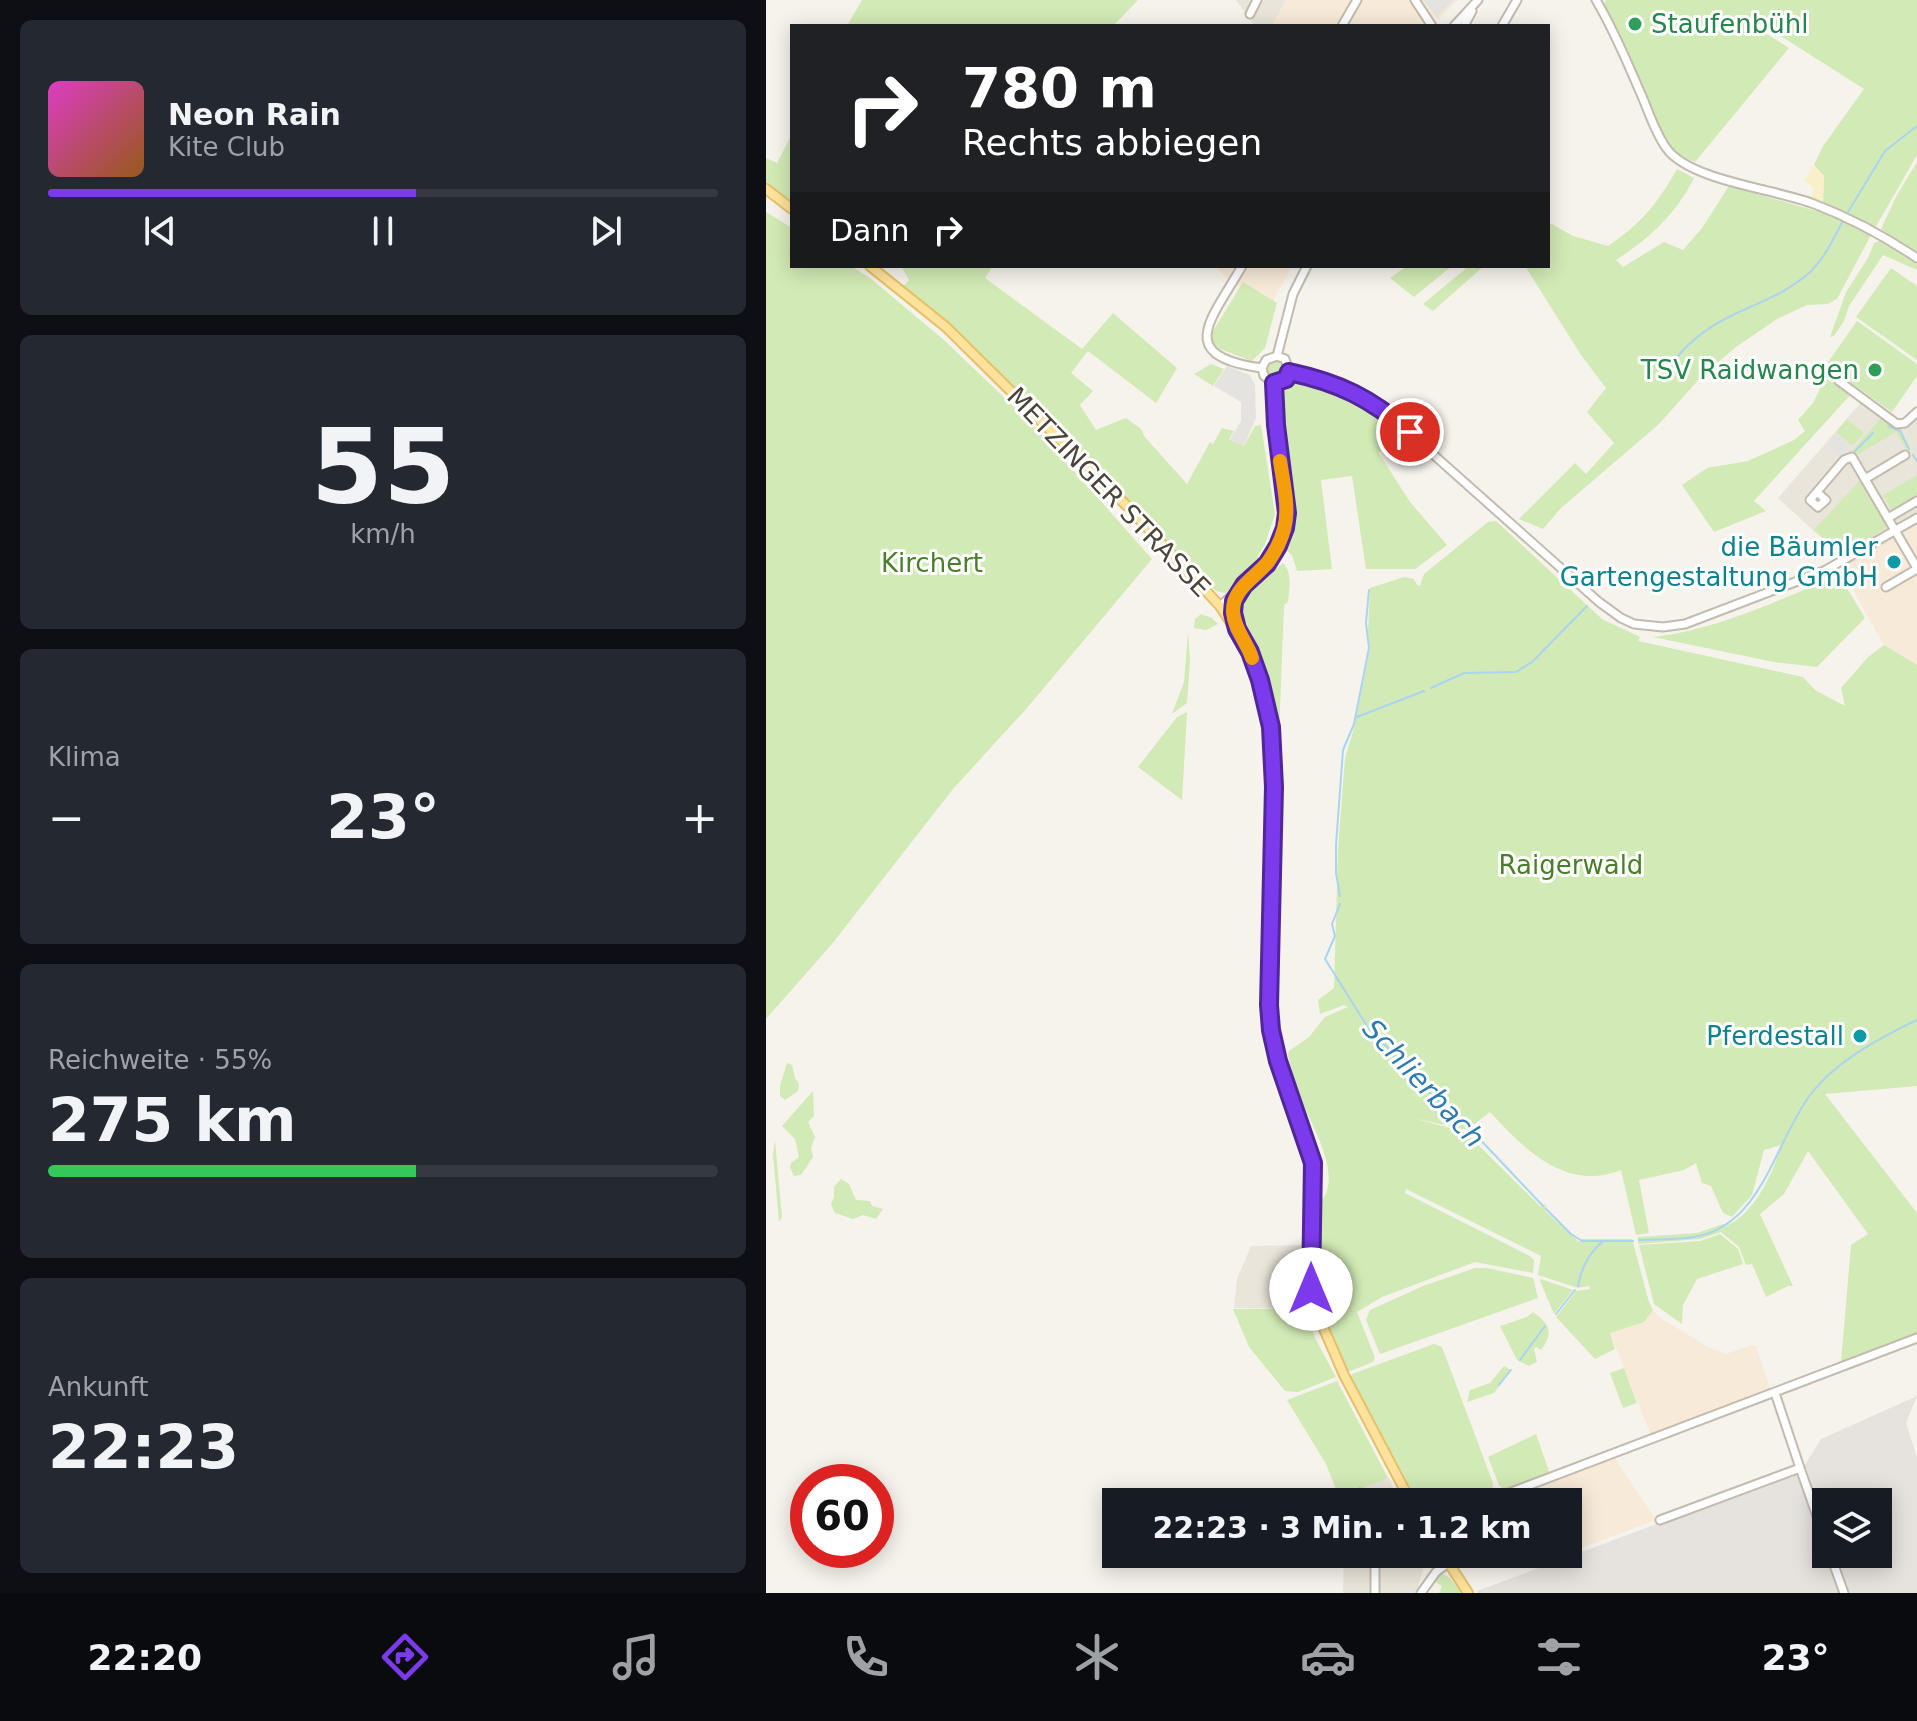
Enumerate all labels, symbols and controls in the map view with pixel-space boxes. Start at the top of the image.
place label: Staufenbühl [1651,9,1808,39]
marker: Staufenbühl [1626,15,1644,33]
text: 780 m [962,55,1157,120]
icon: right [830,56,934,160]
text: Neon Rain [168,97,341,132]
text: Rechts abbiegen [962,122,1262,163]
text: Kite Club [168,132,285,162]
icon: right [926,208,970,252]
icon: previous [138,209,182,253]
icon: pause [361,209,405,253]
icon: next [584,209,628,253]
text: Dann [830,213,910,248]
place label: TSV Raidwangen [1640,355,1859,385]
marker: TSV Raidwangen [1866,361,1884,379]
street label: METZINGER STRASSE [1001,381,1217,603]
pin [1376,398,1444,466]
text: 55 [311,406,455,528]
icon: arrive [1388,410,1432,454]
text: km/h [350,519,416,549]
place label: die Bäumler Gartengestaltung GmbH [1560,532,1878,592]
park label: Kirchert [881,548,983,578]
marker: die Bäumler Gartengestaltung GmbH [1885,553,1903,571]
text: Klima [48,742,121,772]
text: 23° [326,782,440,852]
text: − [48,792,85,843]
text: + [681,792,718,843]
park label: Raigerwald [1499,850,1643,880]
water label: Schlierbach [1356,1012,1491,1154]
place label: Pferdestall [1706,1021,1844,1051]
marker: Pferdestall [1851,1027,1869,1045]
text: Reichweite · 55% [48,1045,272,1075]
text: 275 km [48,1085,297,1155]
position arrow [1269,1247,1353,1331]
text: Ankunft [48,1372,148,1402]
text: 22:23 [48,1412,239,1482]
speed limit sign: 60 [790,1464,894,1568]
map controls [1812,1488,1892,1568]
button: layers [1812,1488,1892,1568]
text: 22:23 · 3 Min. · 1.2 km [1152,1510,1532,1545]
icon: directions [377,1629,433,1685]
icon: music [608,1629,664,1685]
icon: phone [838,1629,894,1685]
icon: climate [1069,1629,1125,1685]
icon: car [1300,1629,1356,1685]
icon: filters [1531,1629,1587,1685]
text: 22:20 [87,1637,202,1678]
text: 23° [1761,1637,1830,1678]

